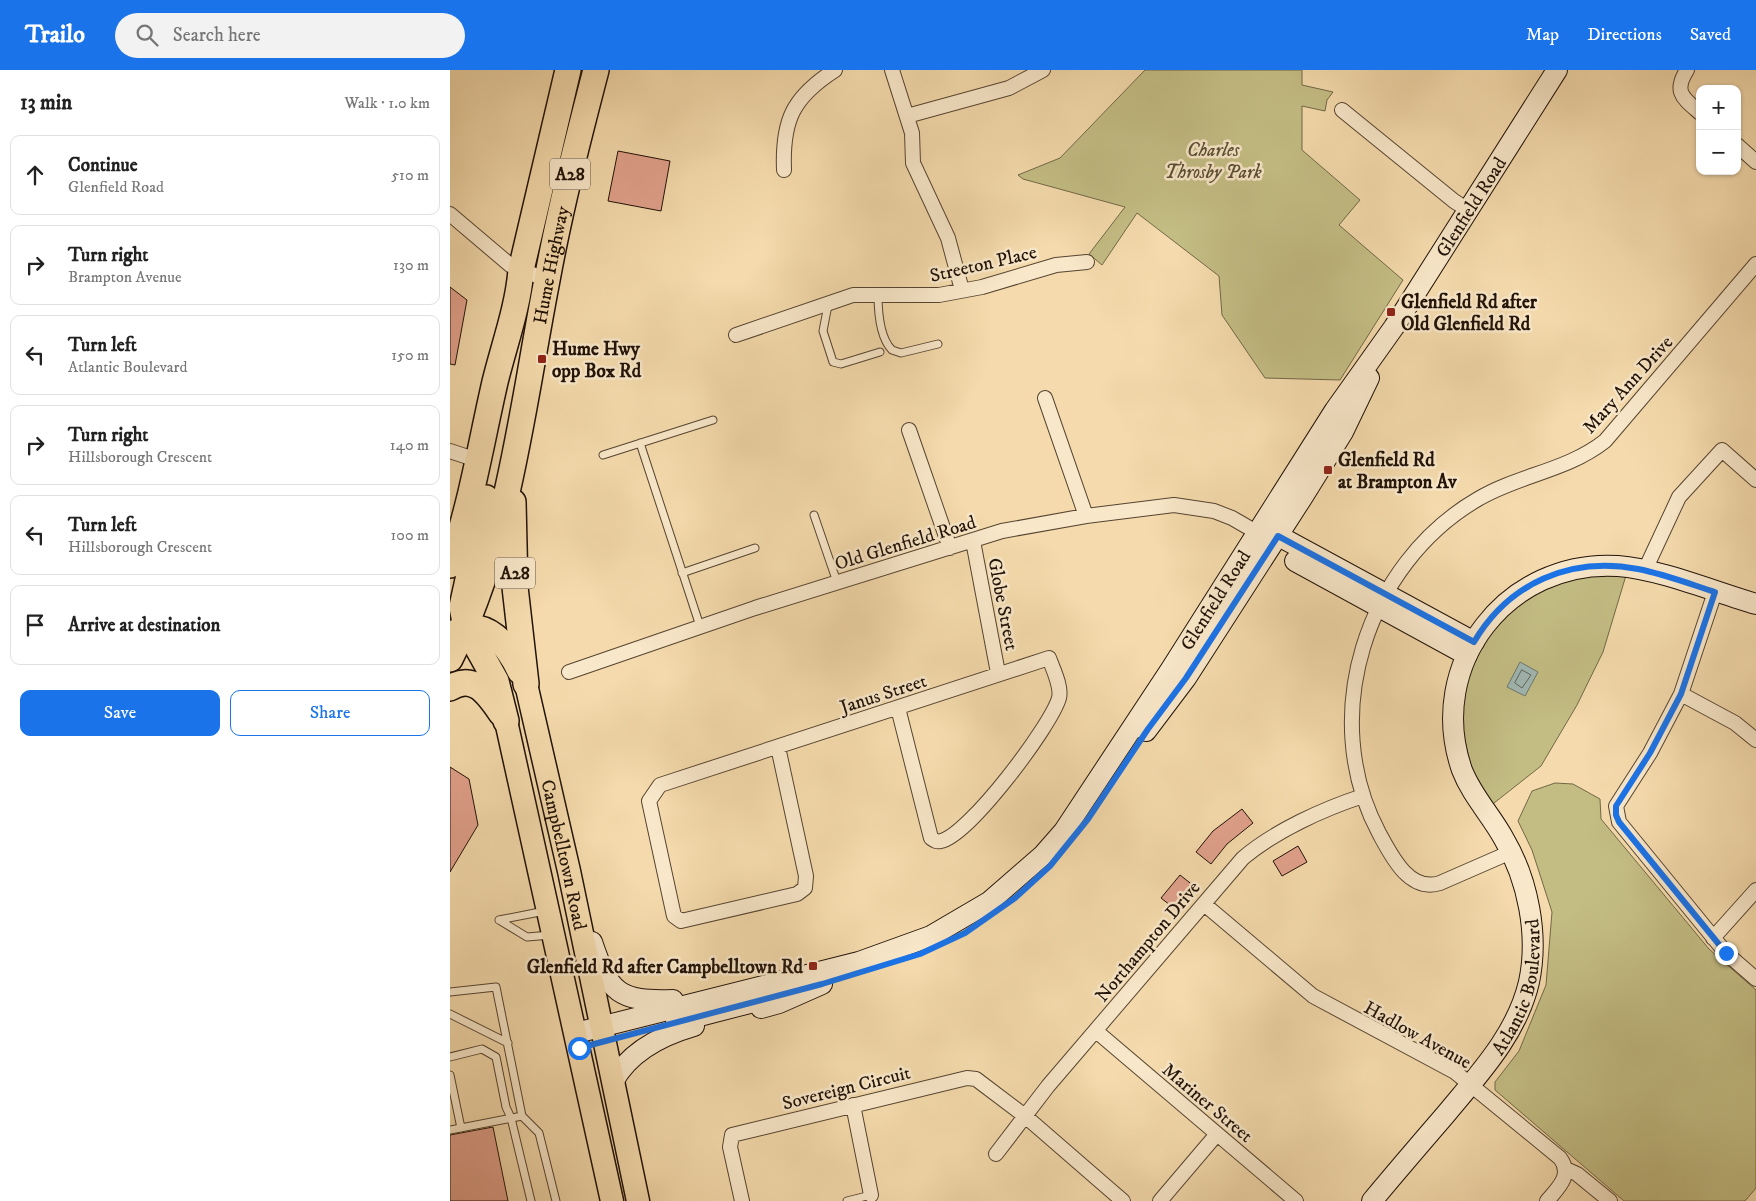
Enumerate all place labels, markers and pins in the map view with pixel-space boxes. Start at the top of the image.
place label: Glenfield Rd after Old Glenfield Rd [1401,291,1538,336]
marker: Glenfield Rd after Old Glenfield Rd [1385,306,1397,318]
place label: Hume Hwy opp Box Rd [552,338,642,383]
marker: Hume Hwy opp Box Rd [536,353,548,365]
place label: Glenfield Rd at Brampton Av [1338,449,1457,494]
marker: Glenfield Rd at Brampton Av [1322,464,1334,476]
place label: Glenfield Rd after Campbelltown Rd [527,956,804,979]
marker: Glenfield Rd after Campbelltown Rd [807,960,819,972]

